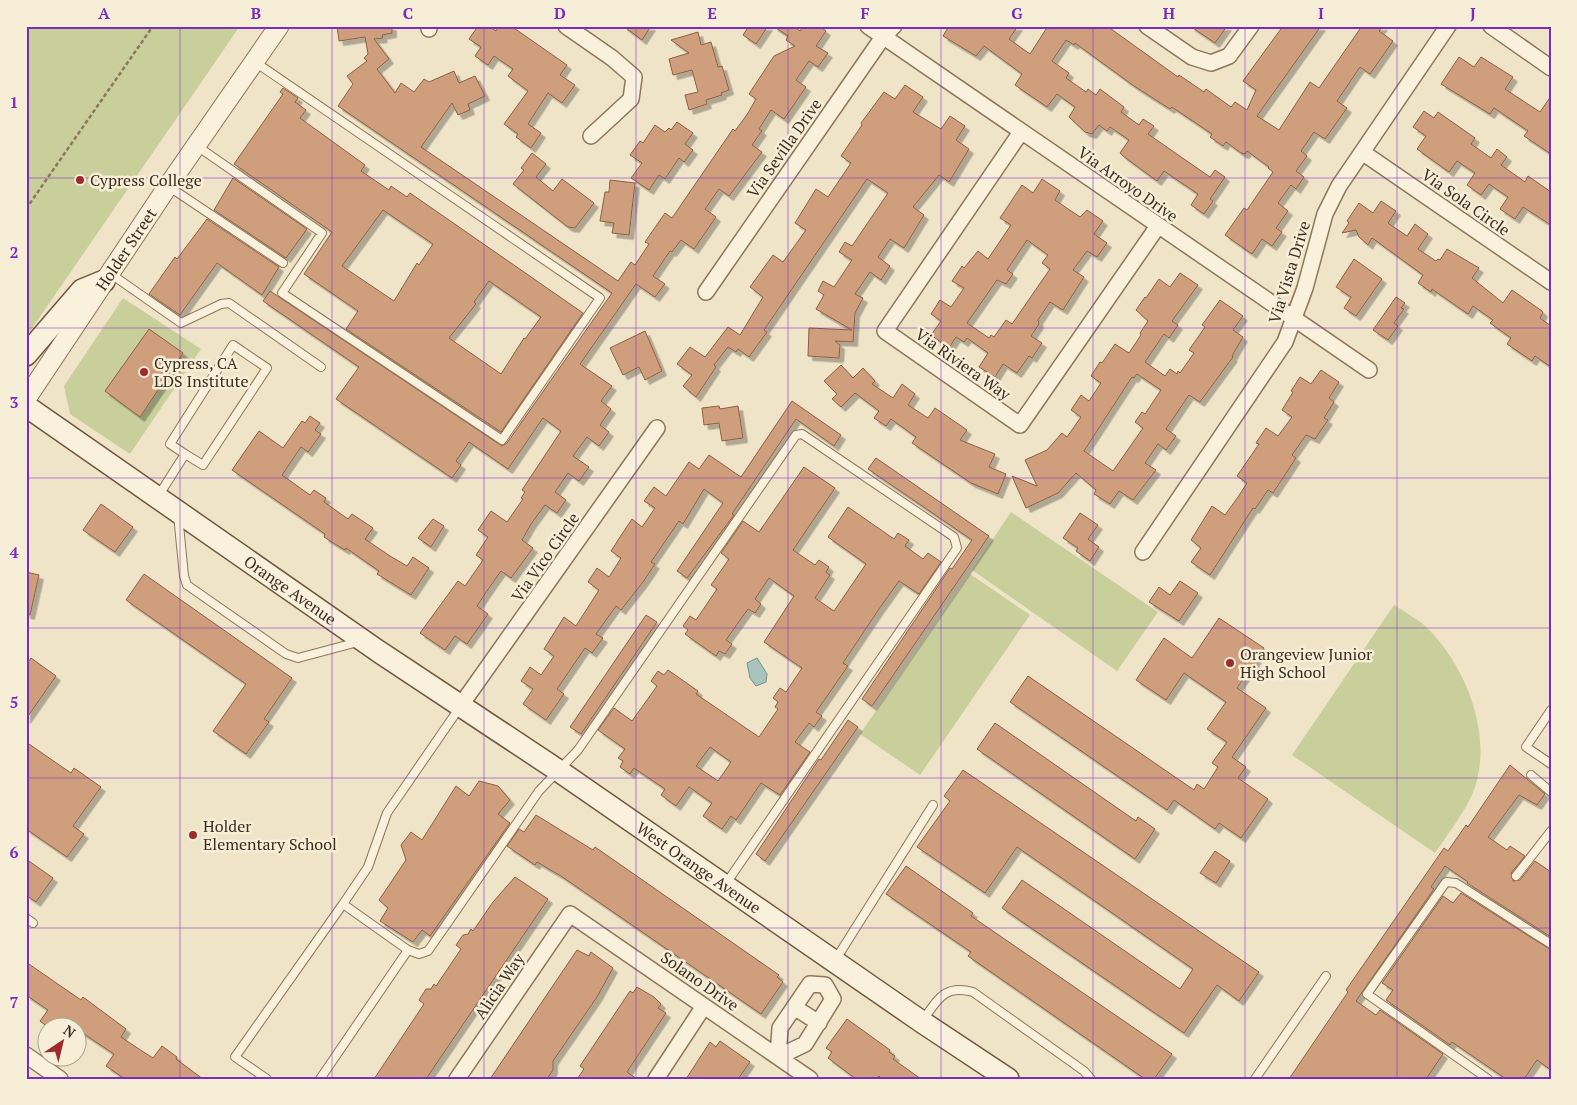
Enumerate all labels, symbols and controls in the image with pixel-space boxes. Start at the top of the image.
text: A [98,2,110,24]
text: B [251,2,261,24]
text: C [403,2,413,24]
text: D [554,2,566,24]
text: E [707,2,717,24]
text: F [860,2,870,24]
text: G [1011,2,1023,24]
text: H [1163,2,1175,24]
text: I [1318,2,1324,24]
text: J [1470,2,1476,24]
text: 1 [9,91,19,113]
street label: Via Sevilla Drive [742,94,826,202]
street label: Via Arroyo Drive [1073,141,1183,227]
street label: Via Sola Circle [1417,163,1515,241]
place label: Cypress College [90,169,202,191]
marker: Cypress College [74,174,86,186]
street label: Holder Street [90,204,161,295]
street label: Via Vista Drive [1263,218,1315,326]
text: 2 [9,241,19,263]
street label: Via Riviera Way [911,323,1016,406]
place label: Cypress, CA LDS Institute [154,352,249,392]
marker: Cypress, CA LDS Institute [138,366,150,378]
text: 3 [9,391,19,413]
street label: Via Vico Circle [506,508,584,606]
text: 4 [9,541,19,563]
street label: Orange Avenue [240,550,341,630]
place label: Orangeview Junior High School [1240,643,1373,683]
marker: Orangeview Junior High School [1224,657,1236,669]
text: 5 [9,691,19,713]
place label: Holder Elementary School [203,815,337,855]
street label: West Orange Avenue [632,817,765,918]
marker: Holder Elementary School [187,829,199,841]
text: 6 [9,841,19,863]
street label: Solano Drive [657,946,743,1016]
street label: Alicia Way [469,948,530,1023]
text: 7 [9,991,19,1013]
north arrow [38,1018,88,1068]
text: N [60,1020,80,1042]

